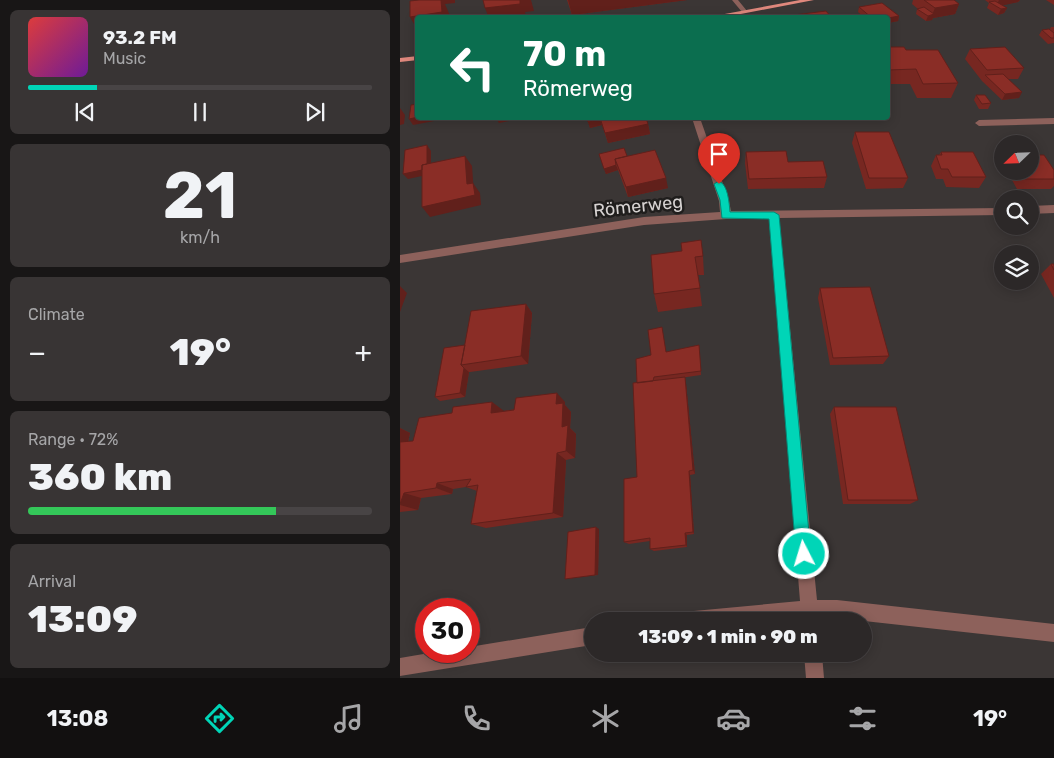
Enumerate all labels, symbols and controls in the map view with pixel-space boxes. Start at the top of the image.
text: 93.2 FM [103,26,177,49]
text: 70 m [523,33,606,75]
icon: left [440,35,505,100]
text: Music [103,49,146,68]
text: Römerweg [523,75,633,102]
icon: previous [71,98,99,126]
icon: pause [186,98,214,126]
icon: next [301,98,329,126]
pin [698,133,740,184]
north arrow [994,135,1039,180]
map controls [994,135,1039,290]
icon: arrive [705,140,733,168]
text: 21 [163,157,237,234]
street label: Römerweg [592,190,684,222]
button: search [994,190,1039,235]
text: km/h [180,228,220,247]
button: layers [994,245,1039,290]
text: Climate [28,305,85,324]
text: 19° [170,329,231,375]
text: − [28,336,46,369]
text: + [355,336,372,369]
text: Range · 72% [28,430,118,449]
text: 360 km [28,454,172,500]
position arrow [777,527,829,579]
text: Arrival [28,572,76,591]
text: 13:09 [28,596,137,642]
speed limit sign: 30 [415,598,480,663]
text: 13:09 · 1 min · 90 m [638,625,818,648]
icon: directions [202,701,237,736]
icon: music [331,701,366,736]
icon: phone [459,701,494,736]
icon: climate [588,701,623,736]
icon: car [716,701,751,736]
icon: filters [845,701,880,736]
text: 13:08 [47,705,108,732]
text: 19° [973,705,1007,732]

